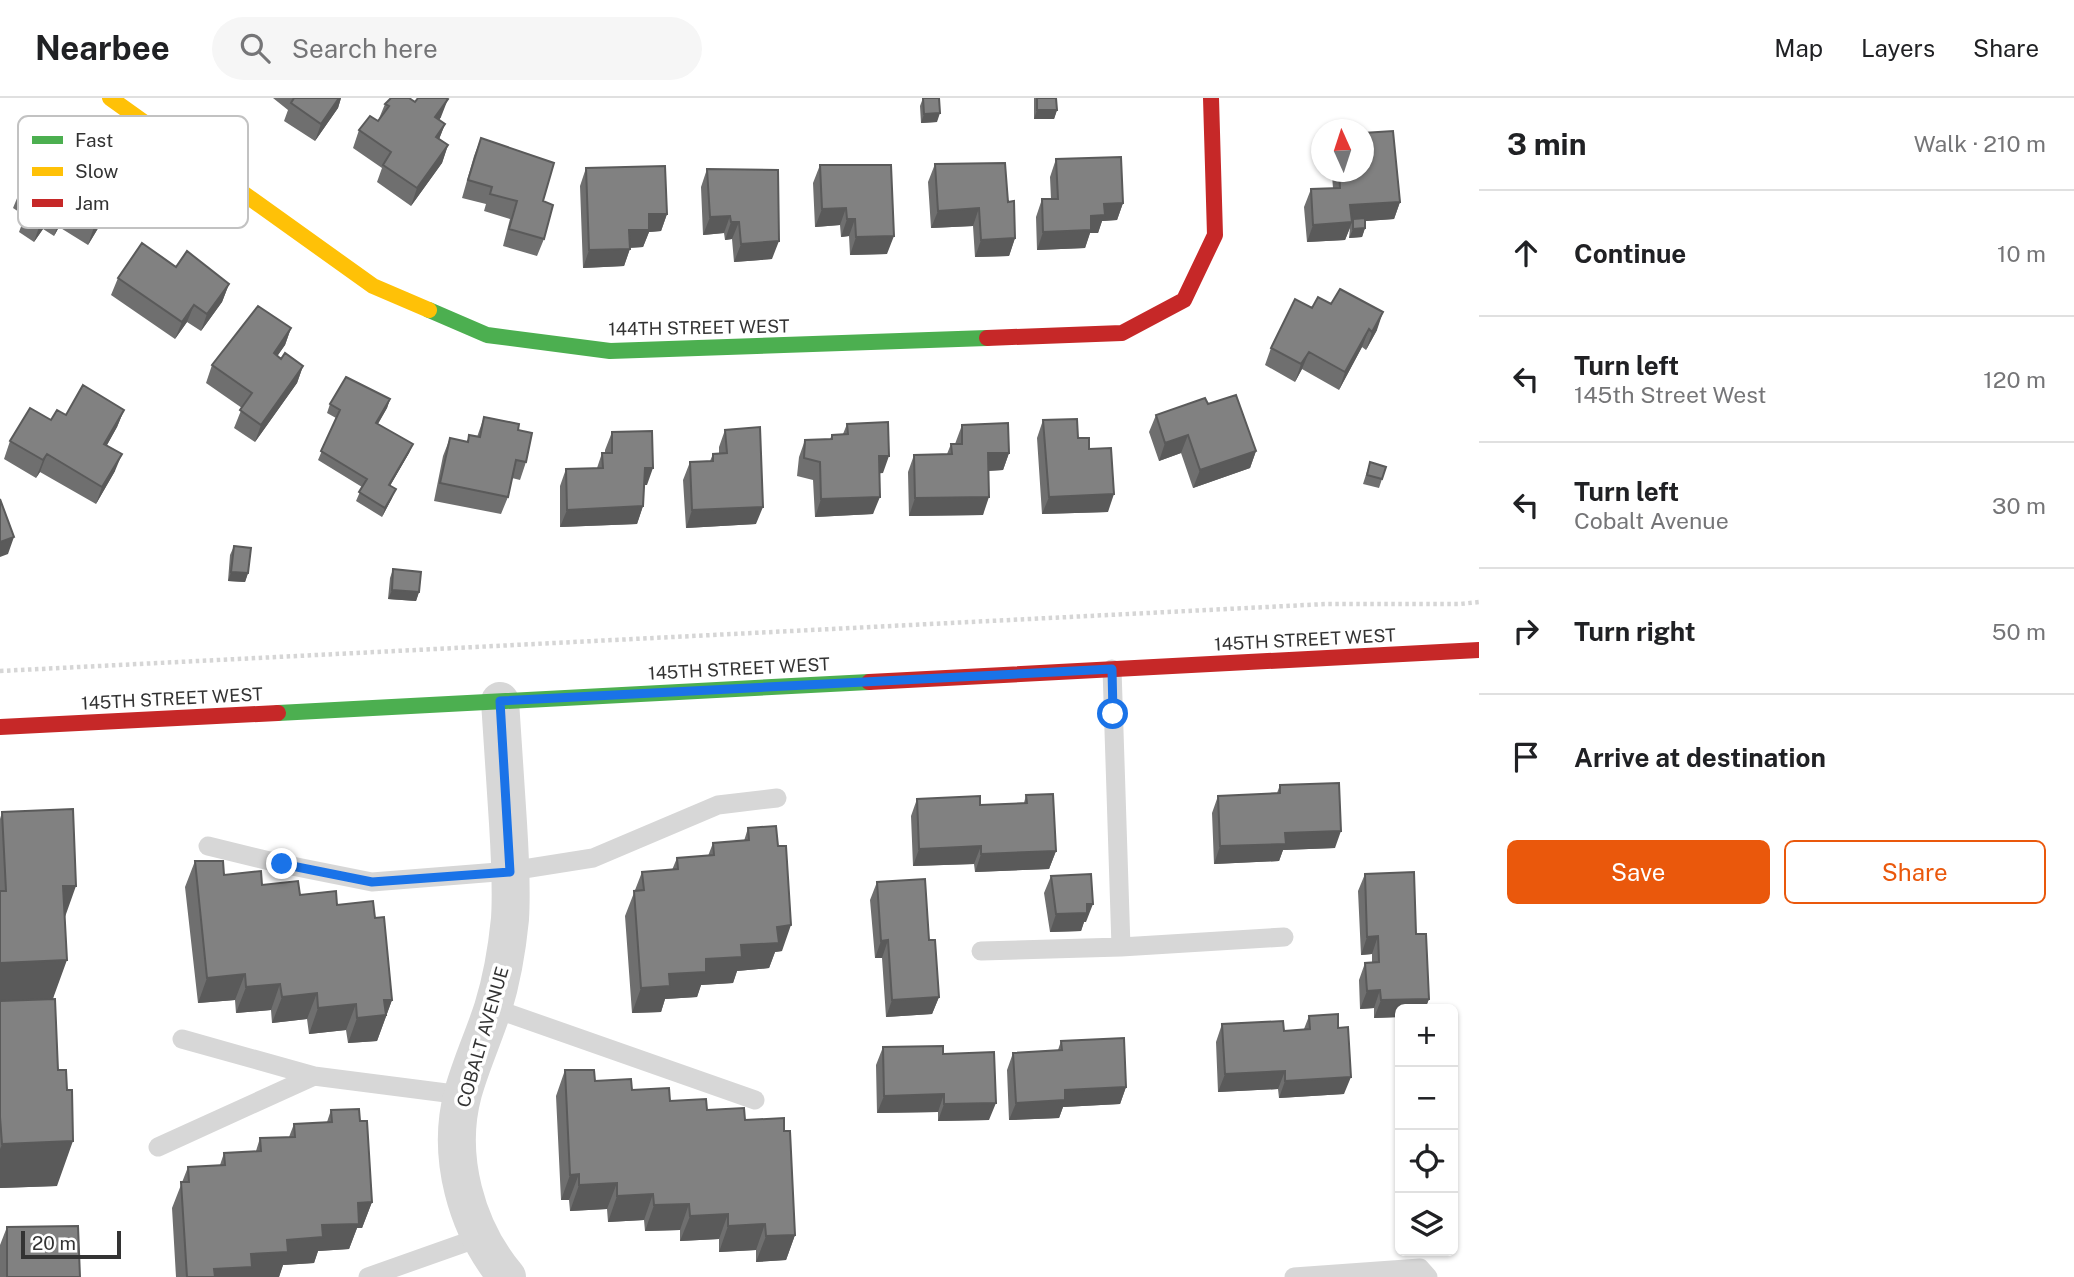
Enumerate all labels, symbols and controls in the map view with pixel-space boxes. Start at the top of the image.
search box [212,17,702,80]
text: Nearbee [35,29,170,67]
icon: search [236,29,274,67]
text: Search here [292,33,438,64]
text: Map [1774,34,1823,62]
text: Layers [1861,34,1935,62]
text: Share [1973,34,2039,62]
legend [18,116,248,228]
north arrow [1311,119,1374,182]
text: 3 min [1507,126,1586,162]
text: Fast [75,129,113,151]
text: Walk · 210 m [1914,130,2046,157]
text: Slow [75,160,119,182]
text: Jam [75,192,109,214]
icon: ahead [1507,234,1545,272]
text: Continue [1574,238,1686,269]
text: 10 m [1997,240,2046,267]
street label: 144TH STREET WEST [608,315,790,340]
text: Turn left [1574,350,1679,381]
icon: left [1507,360,1545,398]
text: 120 m [1983,366,2046,393]
text: 145th Street West [1574,381,1767,408]
text: Turn left [1574,476,1679,507]
icon: left [1507,486,1545,524]
text: 30 m [1992,492,2046,519]
text: Cobalt Avenue [1574,507,1729,534]
icon: right [1507,612,1545,650]
text: Turn right [1574,616,1696,647]
text: 50 m [1992,618,2046,645]
street label: 145TH STREET WEST [1214,624,1397,655]
street label: 145TH STREET WEST [648,653,831,684]
street label: 145TH STREET WEST [81,683,264,714]
route start [1097,698,1128,729]
icon: arrive [1507,738,1545,776]
text: Arrive at destination [1574,742,1826,773]
button: Save [1507,840,1770,904]
button: Share [1784,840,2046,904]
route end [266,848,297,879]
street label: COBALT AVENUE [452,964,513,1110]
map controls [1395,1004,1458,1256]
button: + [1395,1004,1458,1067]
button: − [1395,1067,1458,1130]
button: locate [1395,1130,1458,1193]
button: layers [1395,1193,1458,1256]
scale bar [21,1228,121,1260]
text: 20 m [32,1232,76,1254]

